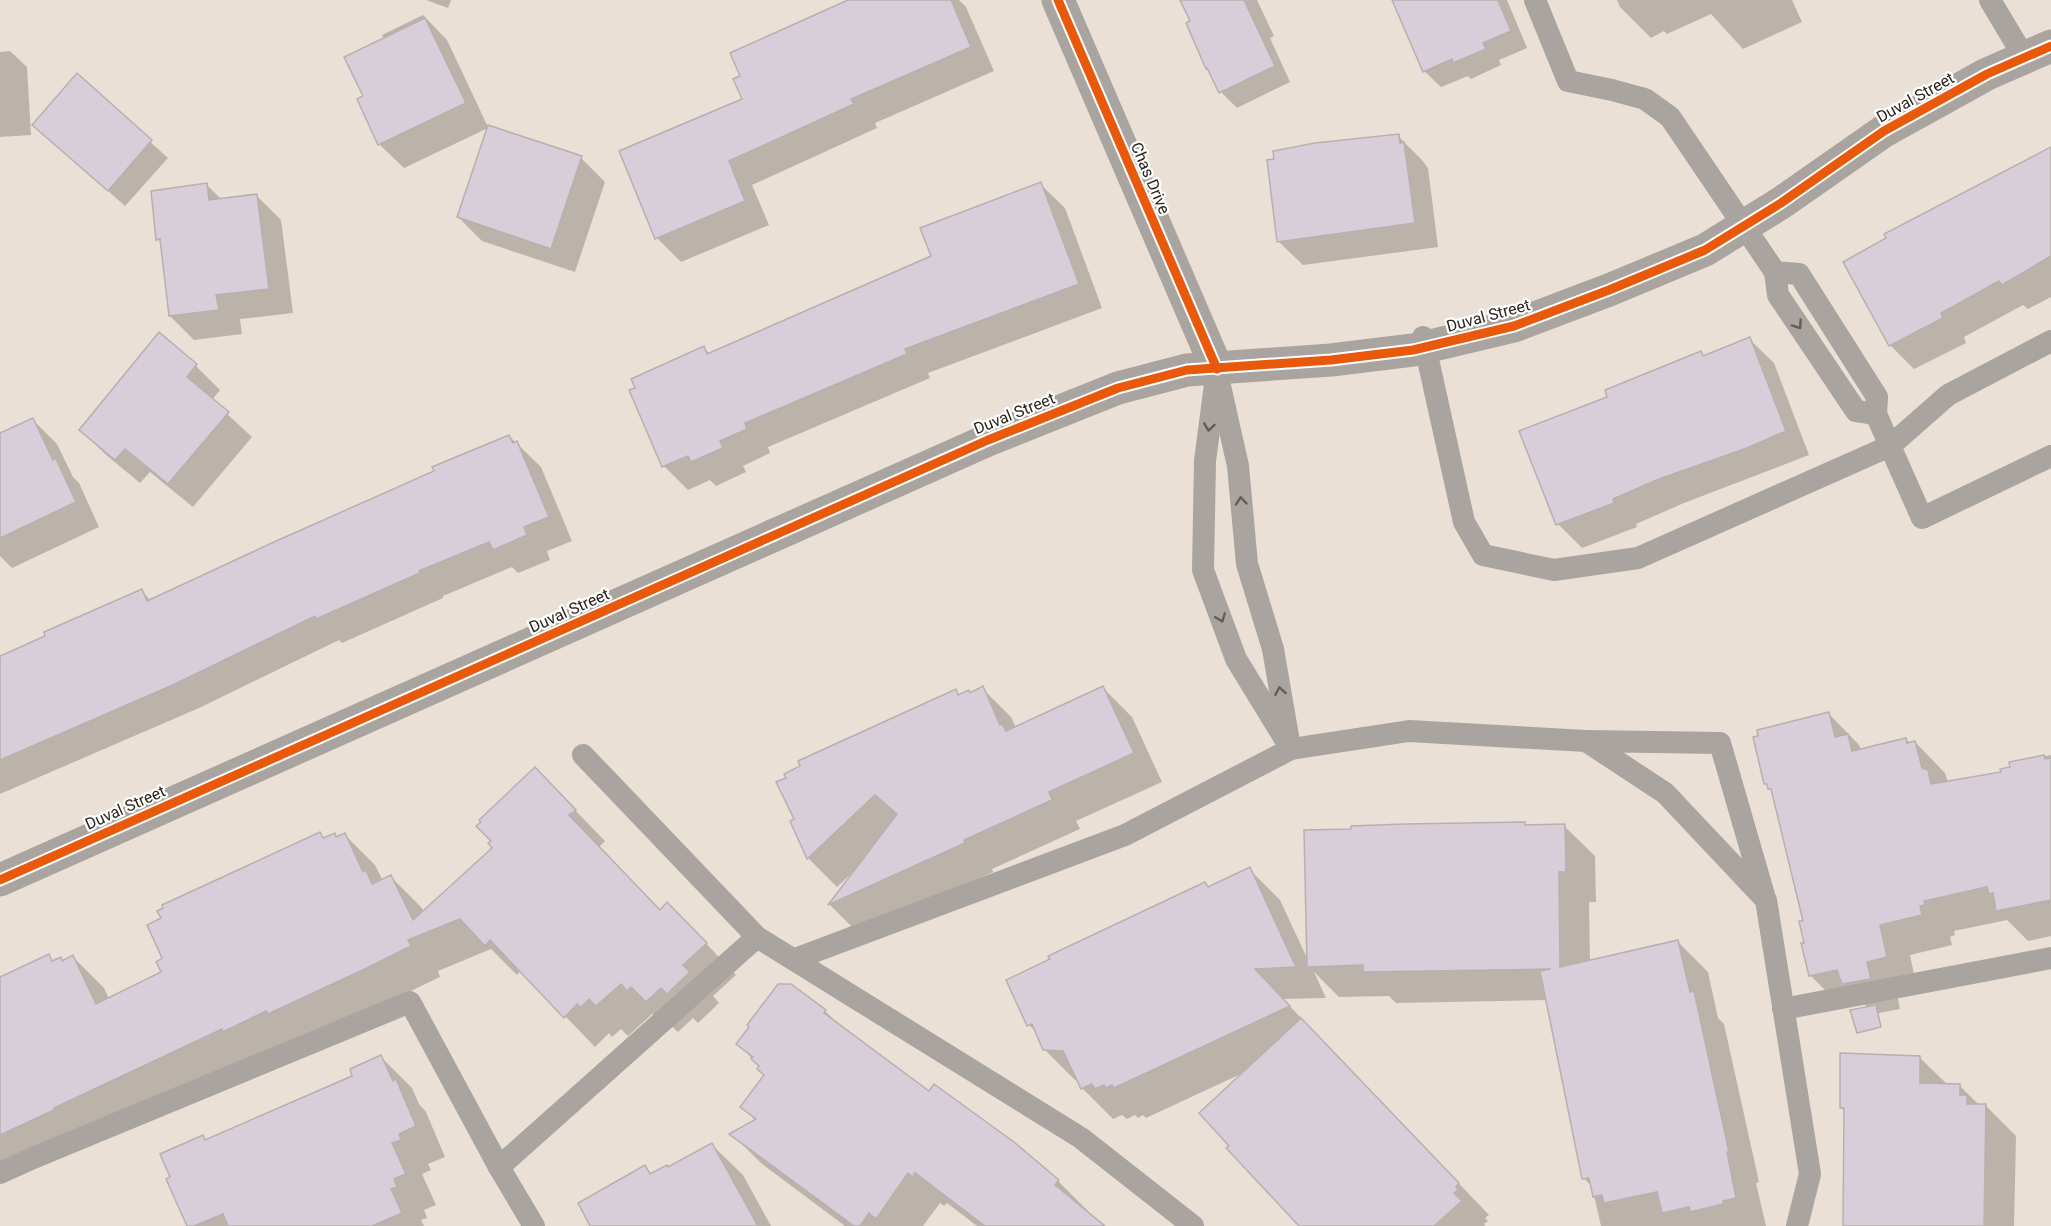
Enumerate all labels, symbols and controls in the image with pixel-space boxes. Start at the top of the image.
street label: Duval Street [1873,68,1957,127]
street label: Chas Drive [1127,139,1174,217]
street label: Duval Street [1444,295,1532,336]
one-way arrow [1790,318,1801,329]
street label: Duval Street [971,389,1057,438]
one-way arrow [1204,422,1216,431]
one-way arrow [1235,497,1248,506]
street label: Duval Street [526,584,612,637]
one-way arrow [1214,612,1226,623]
one-way arrow [1275,687,1287,696]
street label: Duval Street [82,781,168,834]

